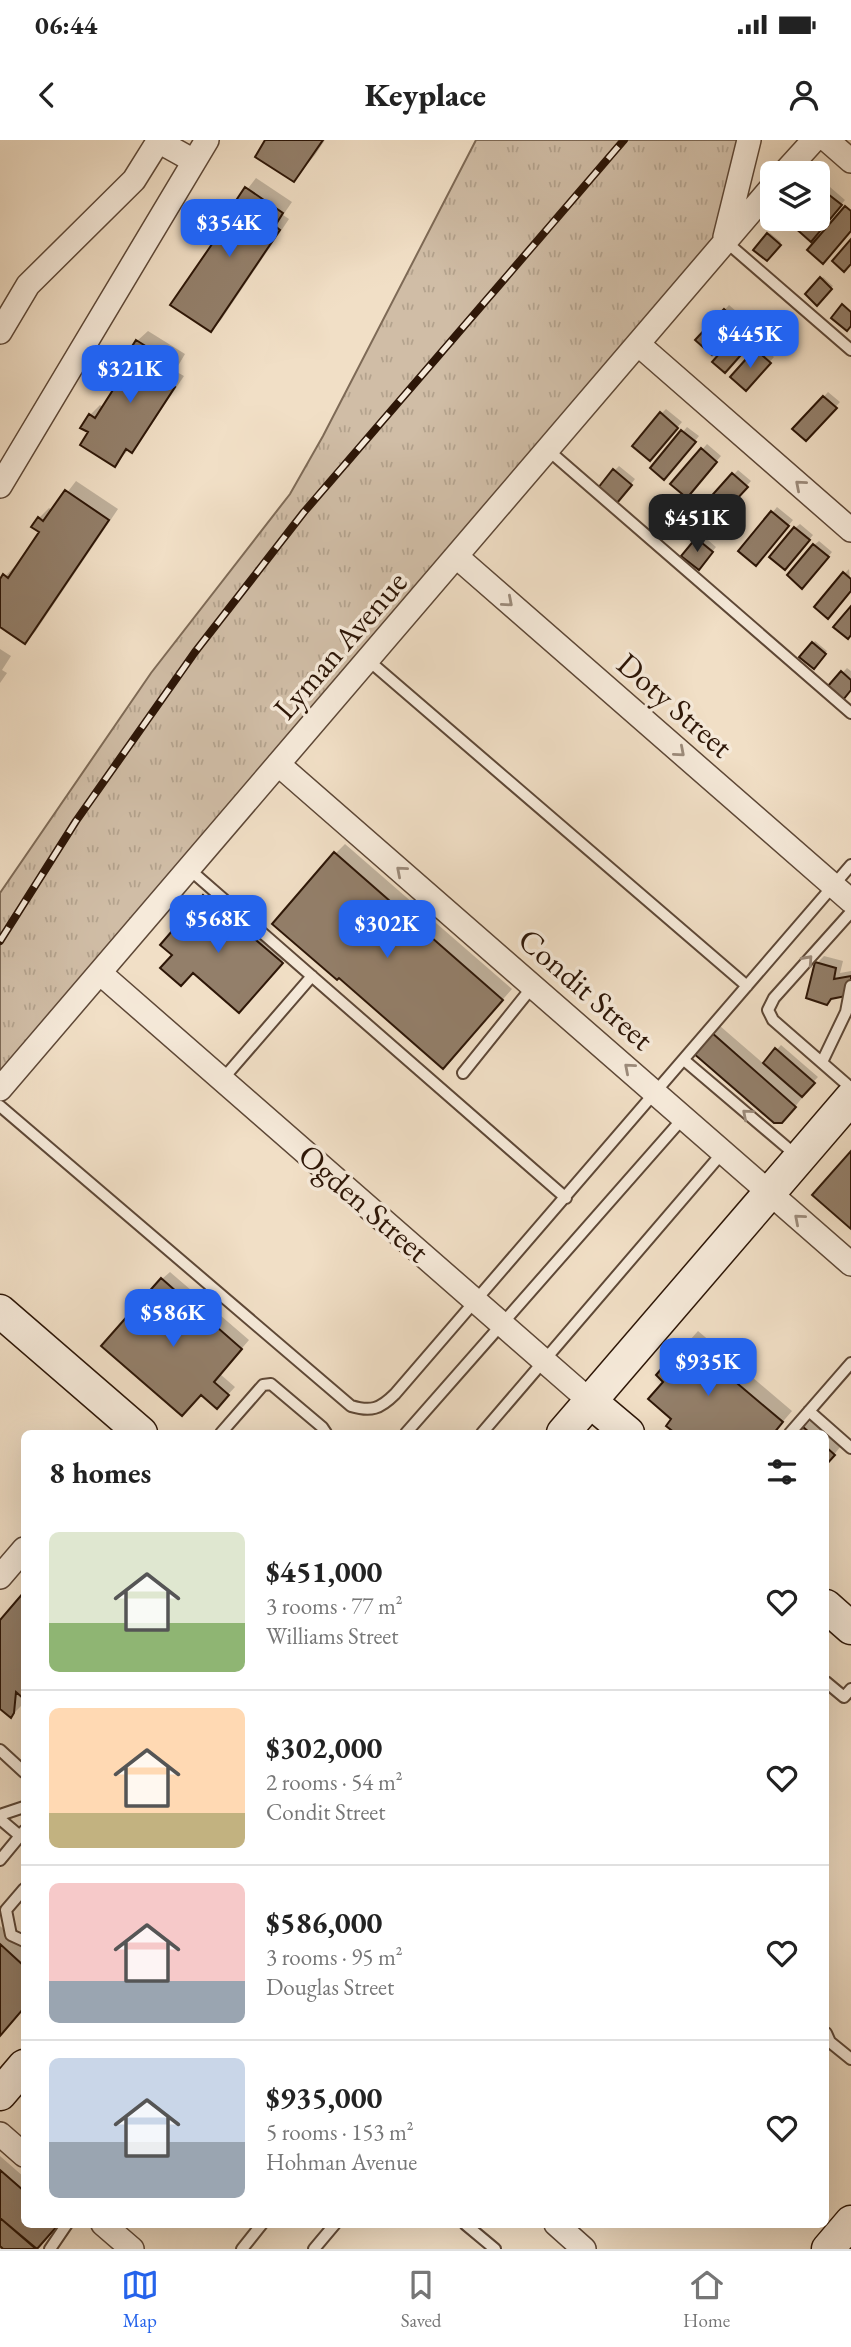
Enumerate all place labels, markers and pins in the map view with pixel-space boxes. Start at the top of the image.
pin: $354K [180,200,278,259]
pin: $445K [701,310,799,370]
pin: $321K [81,345,179,405]
pin: $451K [648,494,746,554]
pin: $568K [169,896,267,955]
pin: $302K [338,900,436,960]
pin: $586K [124,1290,222,1349]
pin: $935K [659,1338,757,1398]

